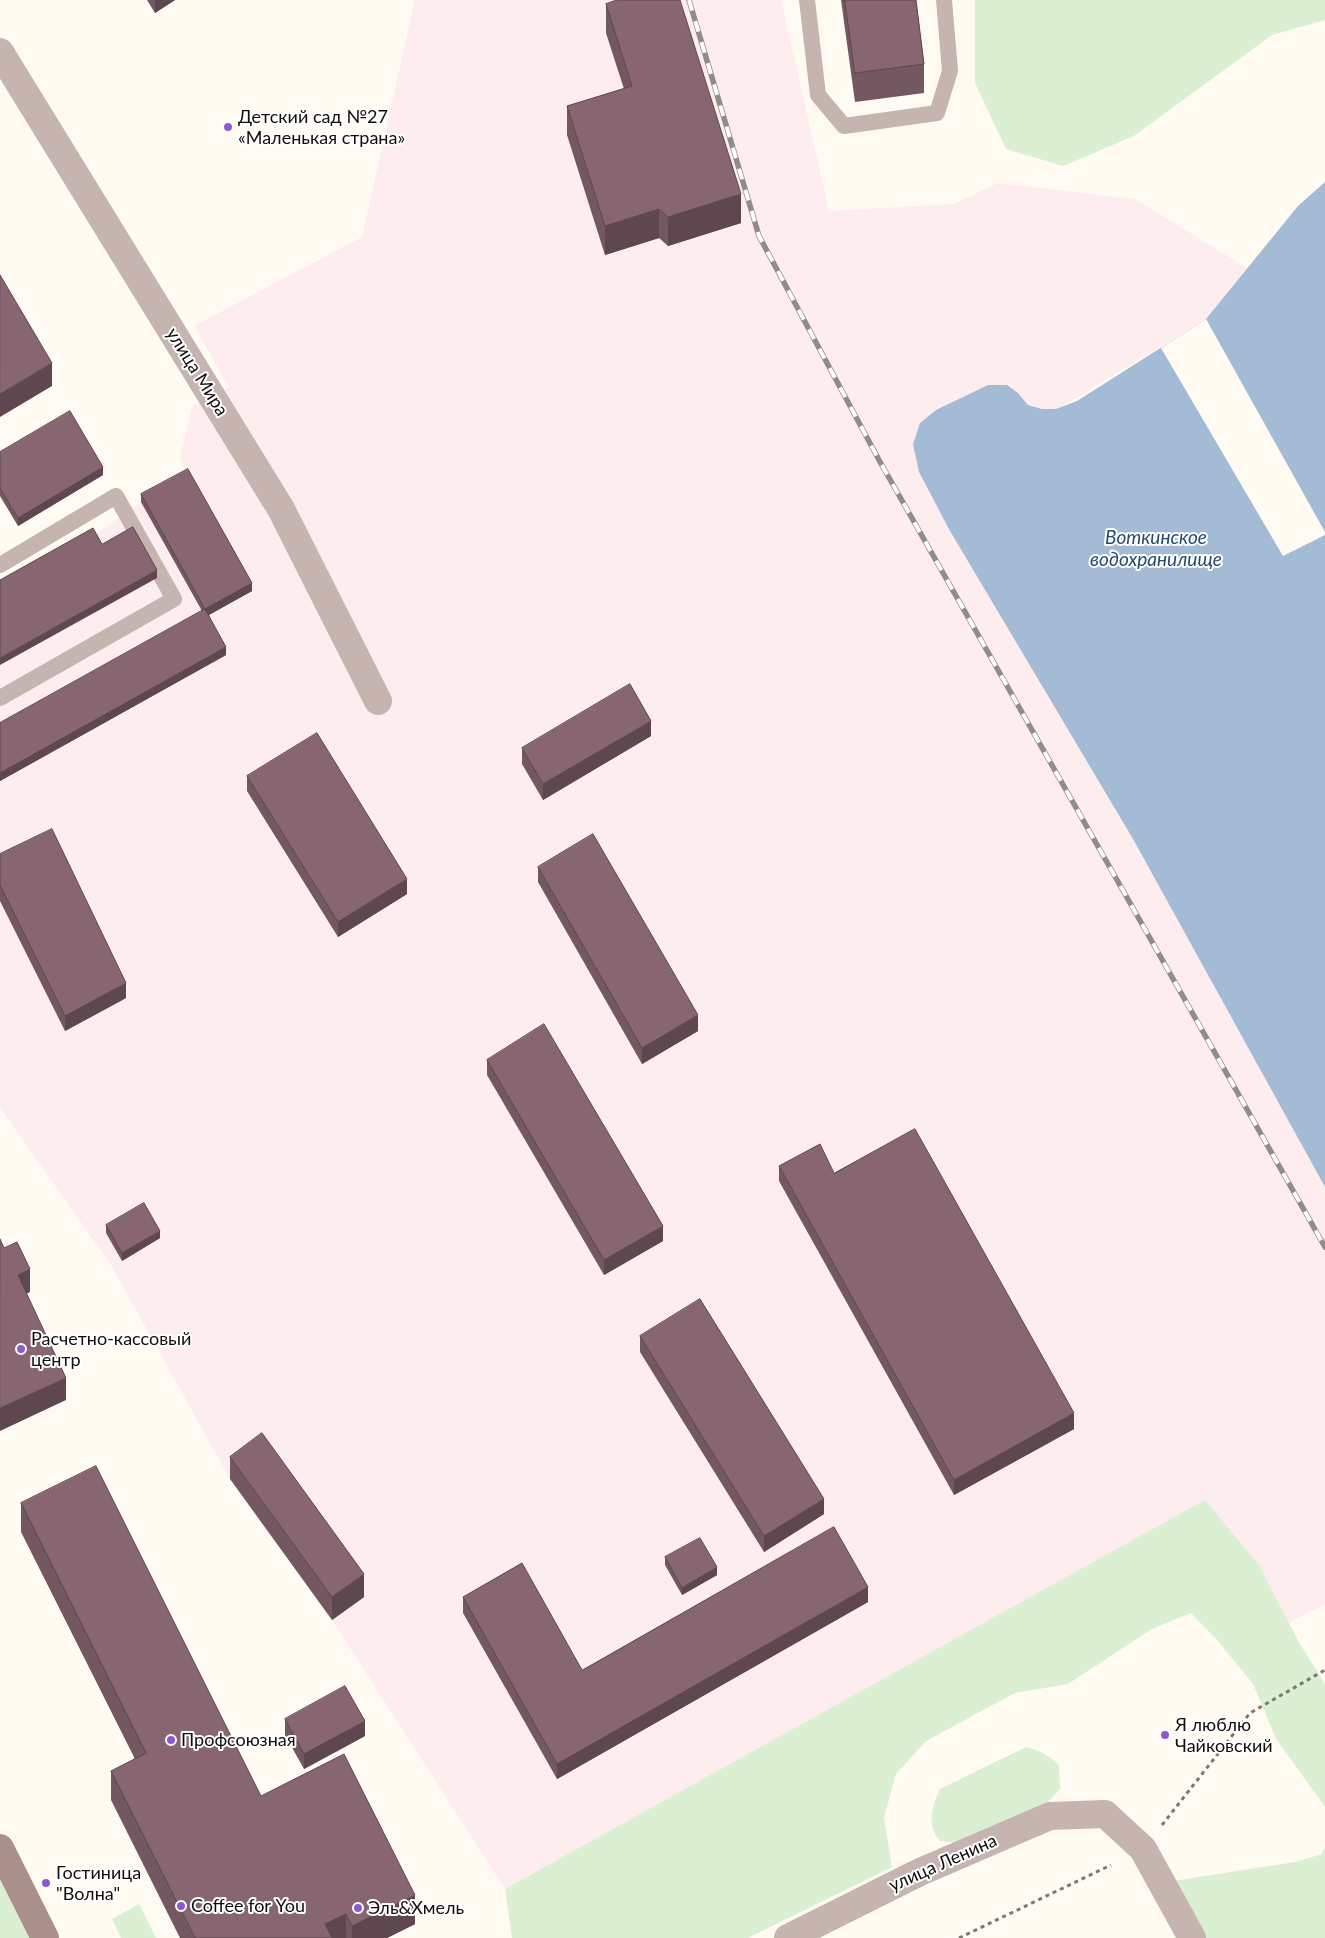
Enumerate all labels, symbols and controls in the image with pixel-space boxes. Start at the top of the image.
place label: Детский сад №27 «Маленькая страна» [238,106,405,148]
marker: Детский сад №27 «Маленькая страна» [222,121,234,133]
street label: улица Мира [161,324,233,420]
water label: Воткинское водохранилище [1090,527,1222,571]
place label: Расчетно-кассовый центр [31,1328,191,1370]
marker: Расчетно-кассовый центр [15,1343,27,1355]
place label: Я люблю Чайковский [1175,1714,1273,1756]
place label: Профсоюзная [181,1729,296,1751]
marker: Я люблю Чайковский [1159,1729,1171,1741]
marker: Профсоюзная [165,1734,177,1746]
street label: улица Ленина [886,1830,1000,1896]
place label: Гостиница "Волна" [56,1862,141,1905]
marker: Гостиница "Волна" [40,1877,52,1889]
place label: Coffee for You [191,1895,305,1917]
place label: Эль&Хмель [368,1897,464,1919]
marker: Coffee for You [175,1900,187,1912]
marker: Эль&Хмель [352,1902,364,1914]

